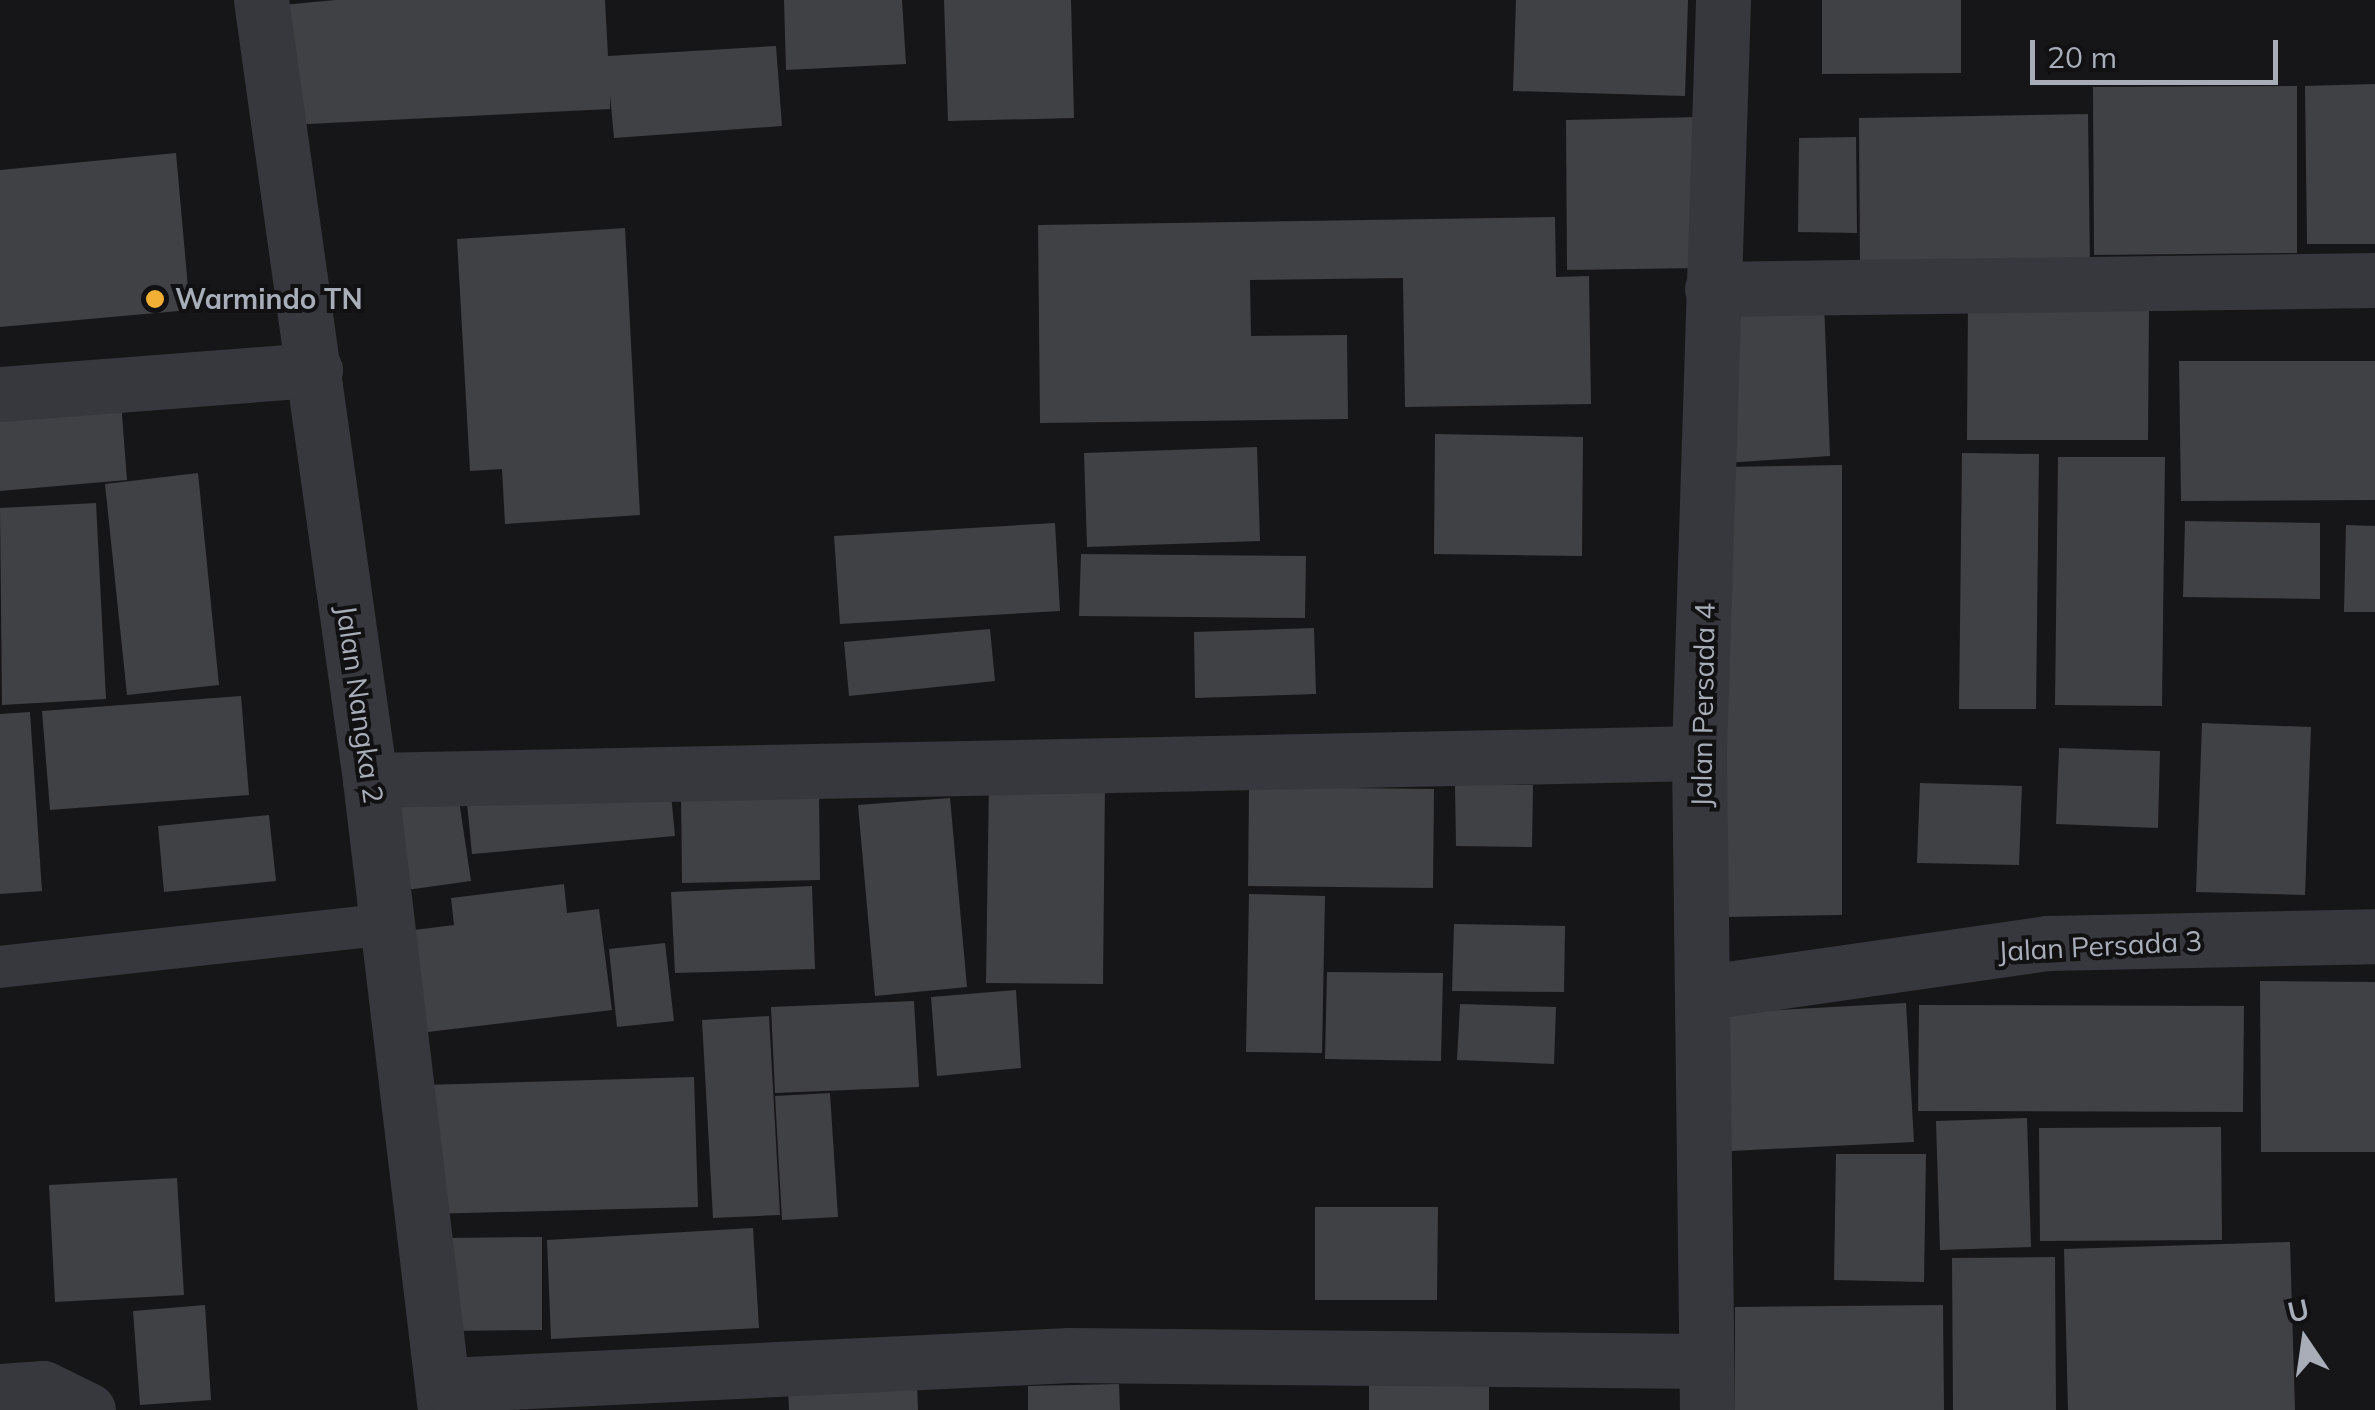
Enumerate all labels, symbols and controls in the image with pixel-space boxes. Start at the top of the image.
scale bar [2035,20,2282,82]
text: 20 m [2047,38,2117,76]
place label: Warmindo TN [175,282,363,316]
marker: Warmindo TN [144,288,166,310]
street label: Jalan Persada 4 [1684,602,1722,808]
street label: Jalan Nangka 2 [329,603,391,805]
street label: Jalan Persada 3 [1997,924,2203,968]
north arrow [2255,1290,2355,1390]
text: U [2284,1291,2312,1330]

